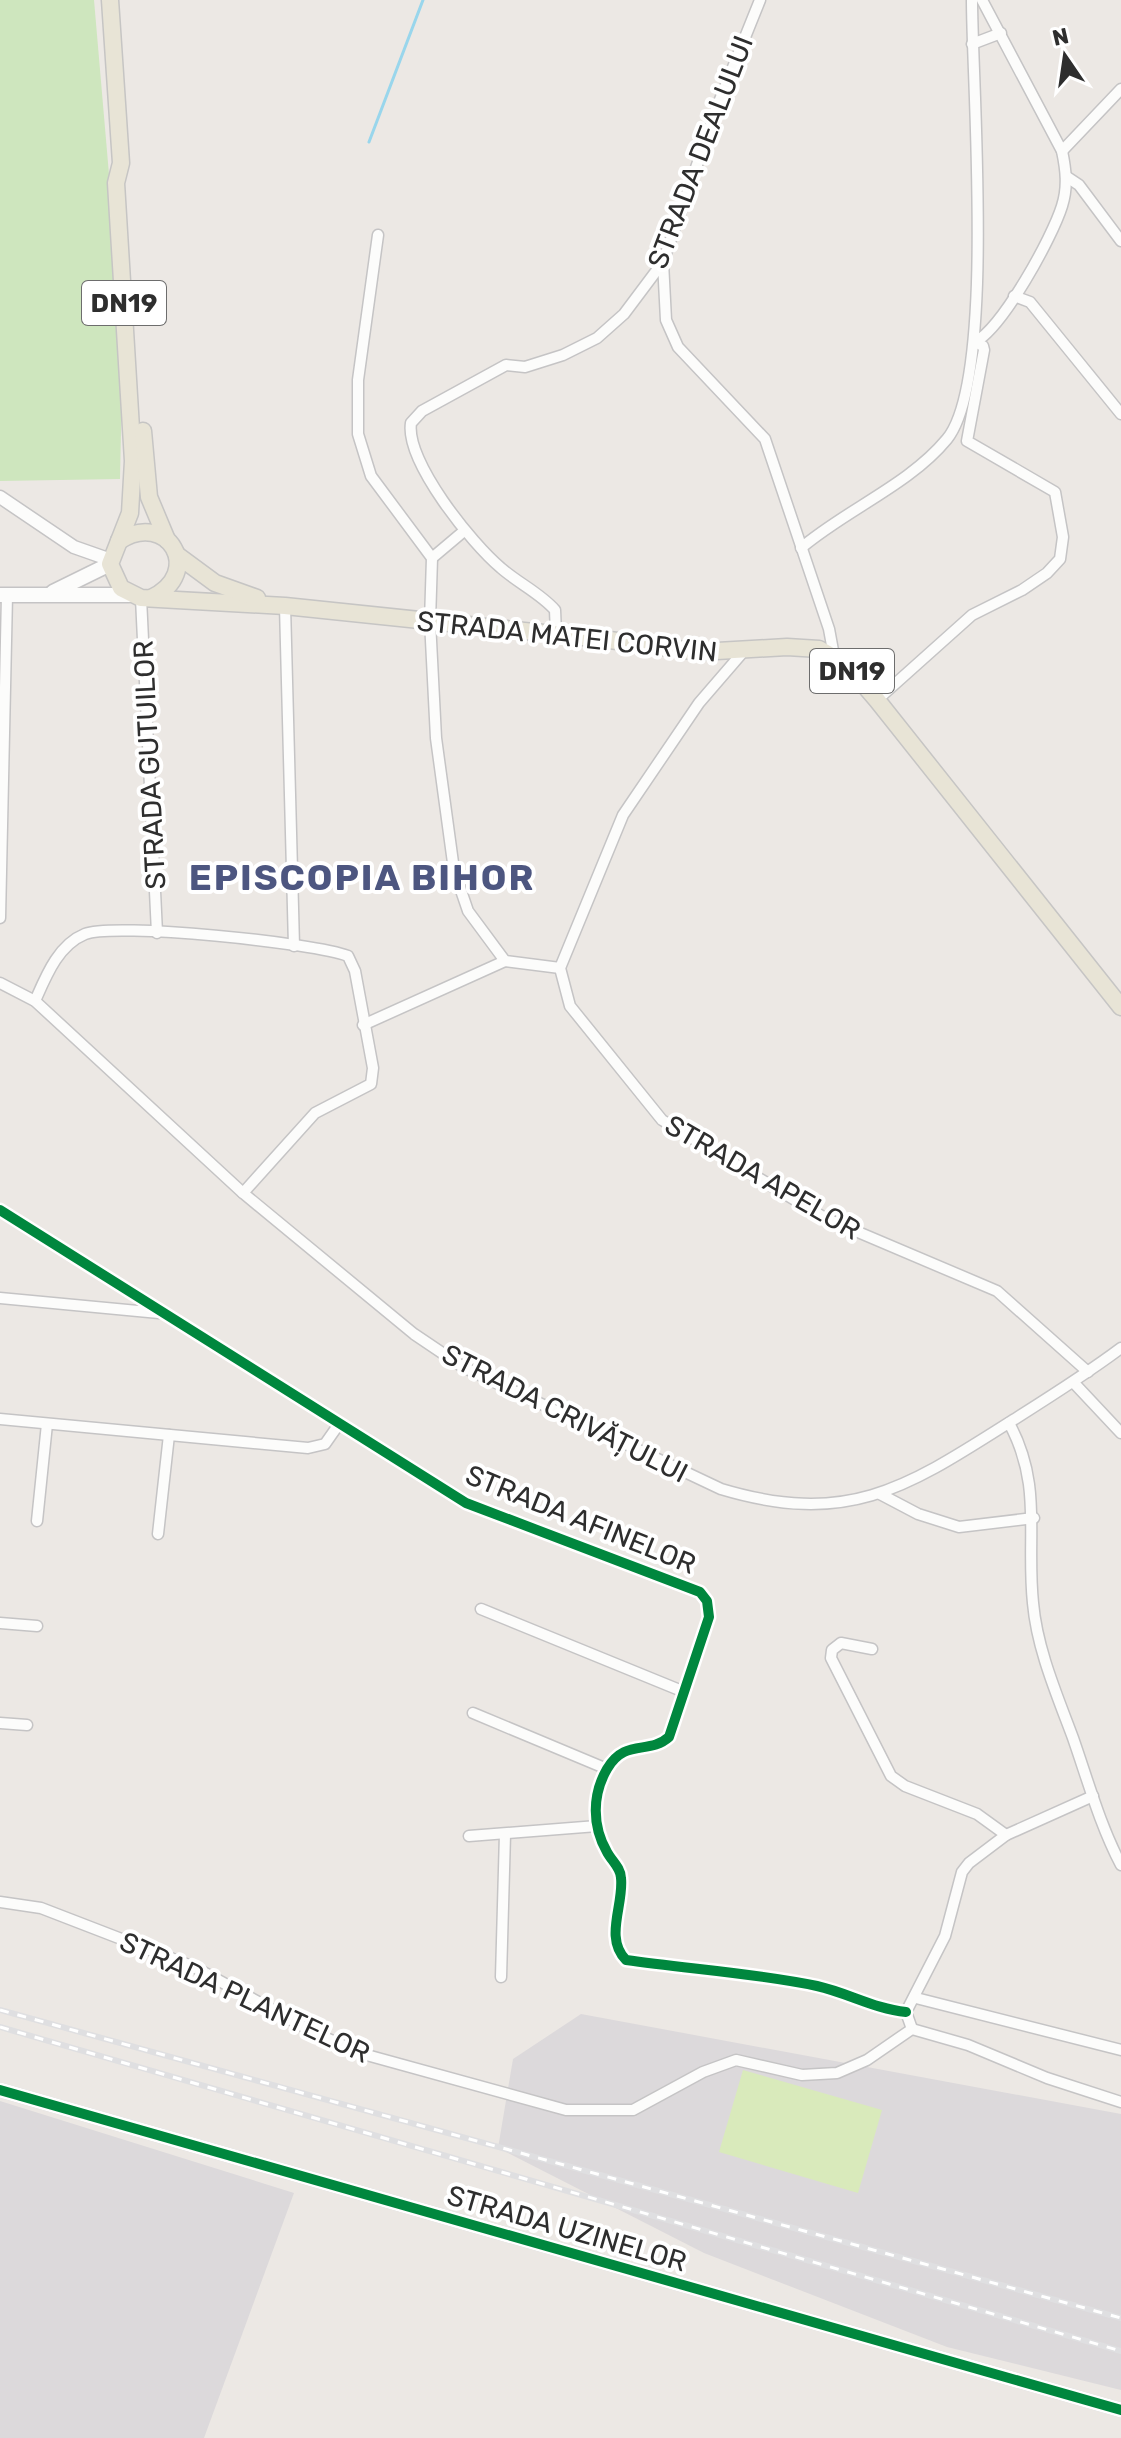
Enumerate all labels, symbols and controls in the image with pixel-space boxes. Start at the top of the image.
north arrow [1025,16,1105,96]
text: N [1050,22,1071,52]
street label: STRADA DEALULUI [641,31,760,273]
road number: DN19 [82,281,166,325]
street label: STRADA MATEI CORVIN [415,604,719,669]
street label: STRADA GUTUILOR [126,640,173,890]
road number: DN19 [810,649,894,693]
district label: EPISCOPIA BIHOR [189,856,535,899]
street label: STRADA APELOR [659,1108,866,1247]
street label: STRADA CRIVĂȚULUI [437,1337,693,1490]
street label: STRADA AFINELOR [461,1458,701,1581]
street label: STRADA PLANTELOR [114,1925,375,2070]
street label: STRADA UZINELOR [443,2178,690,2278]

